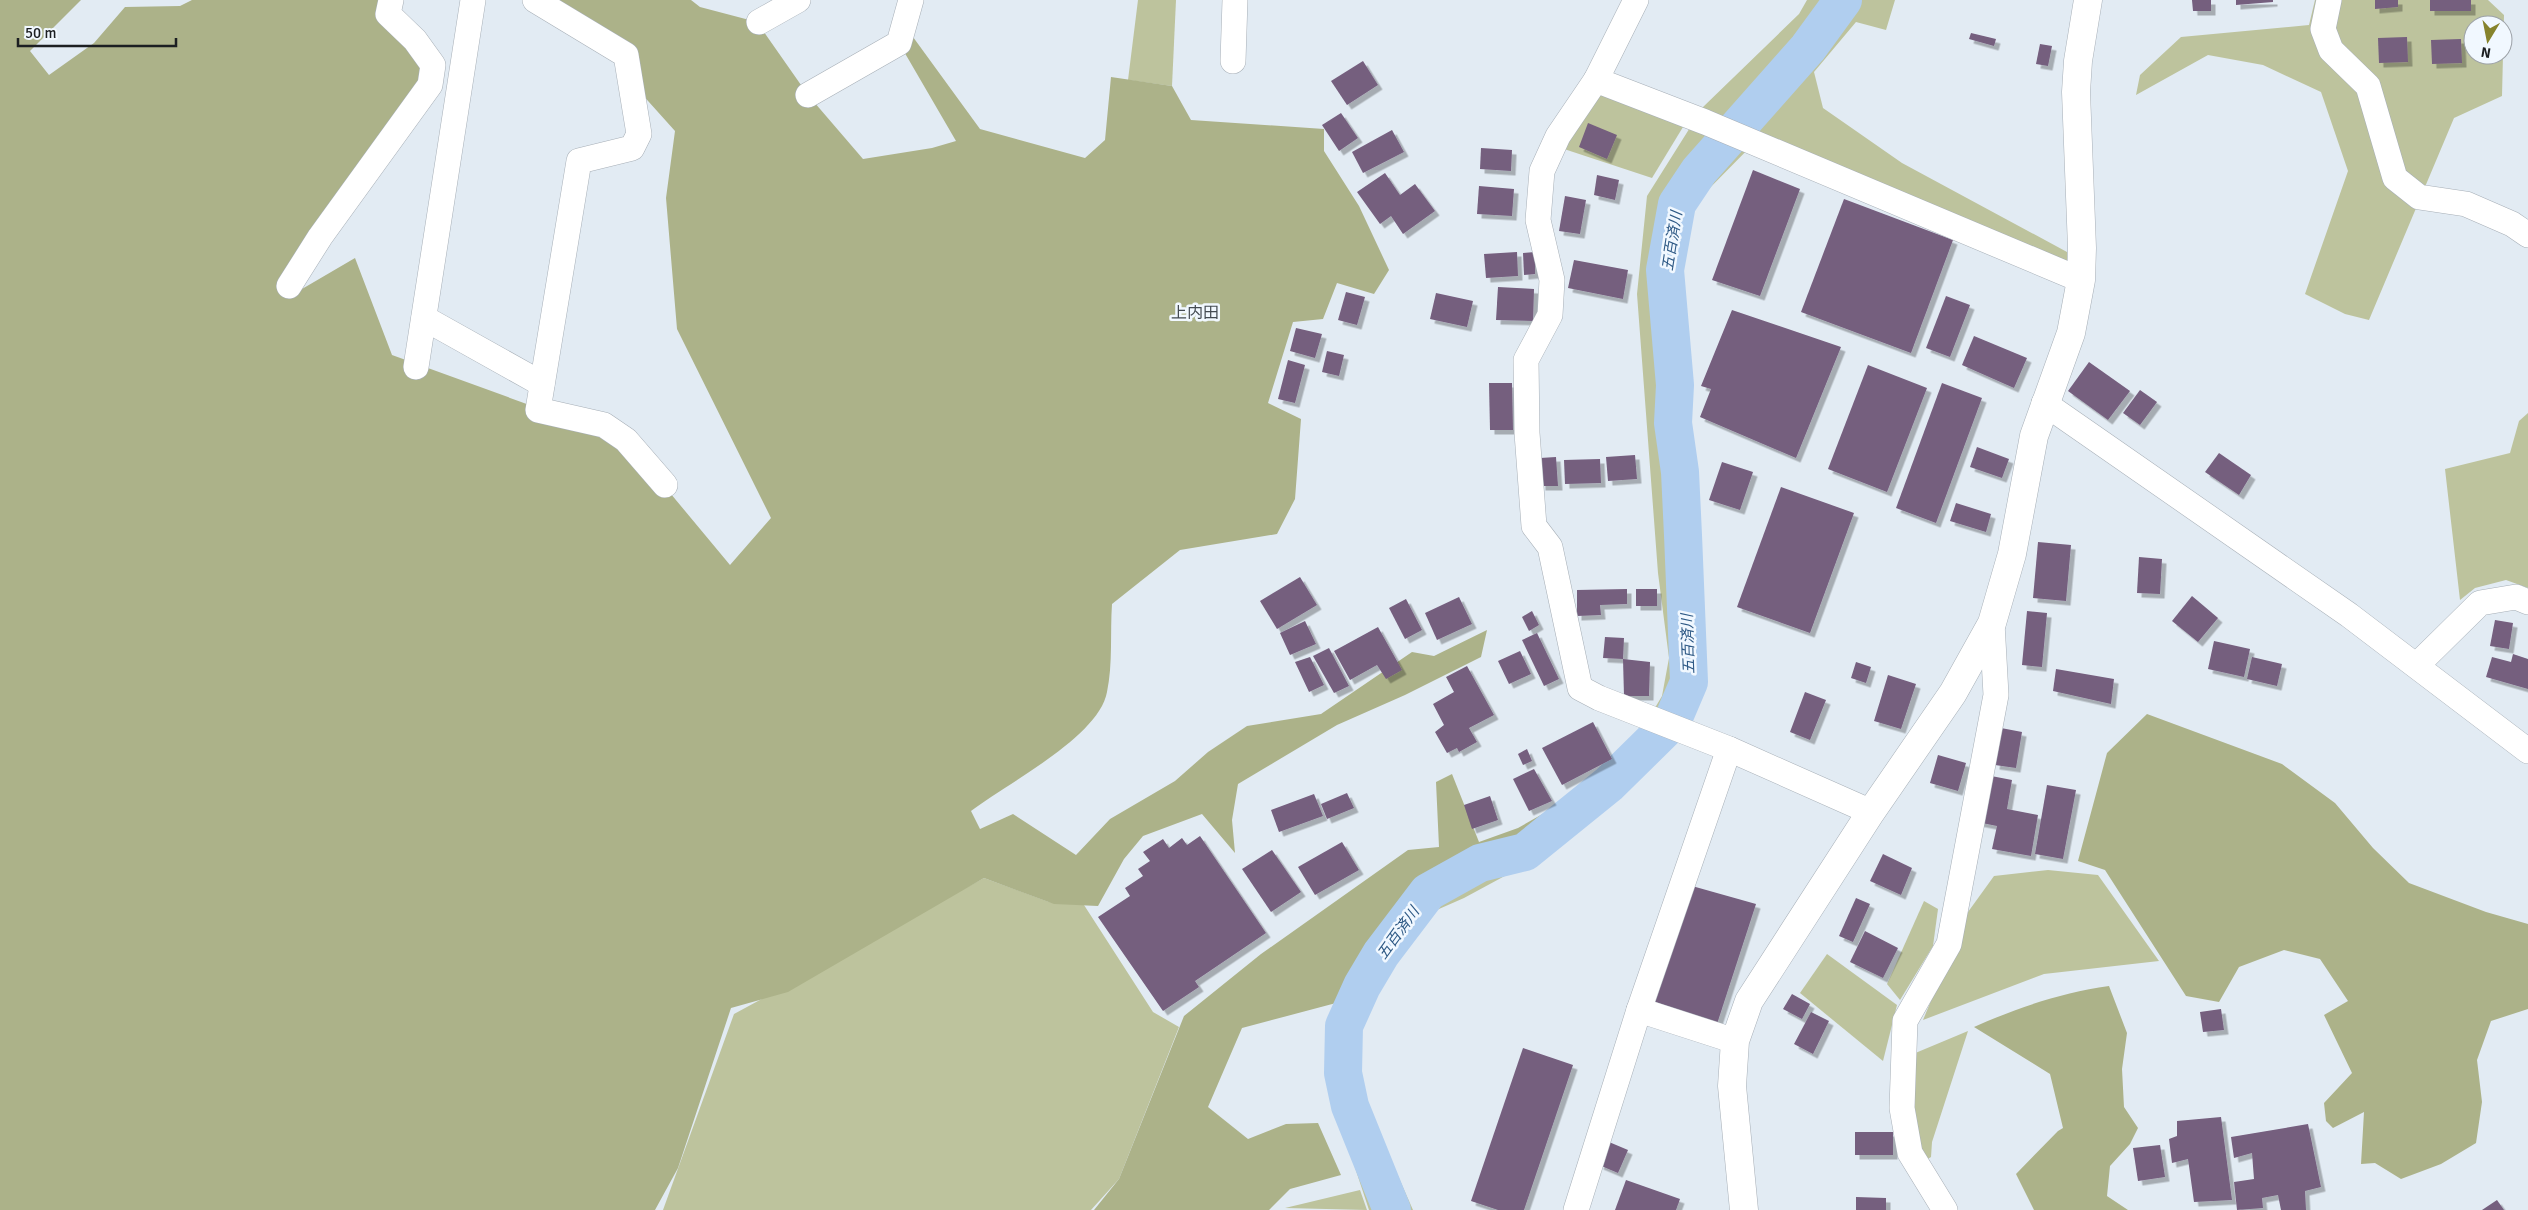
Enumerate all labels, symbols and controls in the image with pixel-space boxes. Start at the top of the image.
scale bar [18,15,175,47]
north arrow [2463,15,2513,65]
text: 50 m [25,24,56,42]
text: N [2480,43,2492,62]
water label: 五百済川 [1658,208,1686,272]
district label: 上内田 [1171,303,1219,323]
water label: 五百済川 [1678,612,1698,674]
water label: 五百済川 [1373,902,1424,963]

